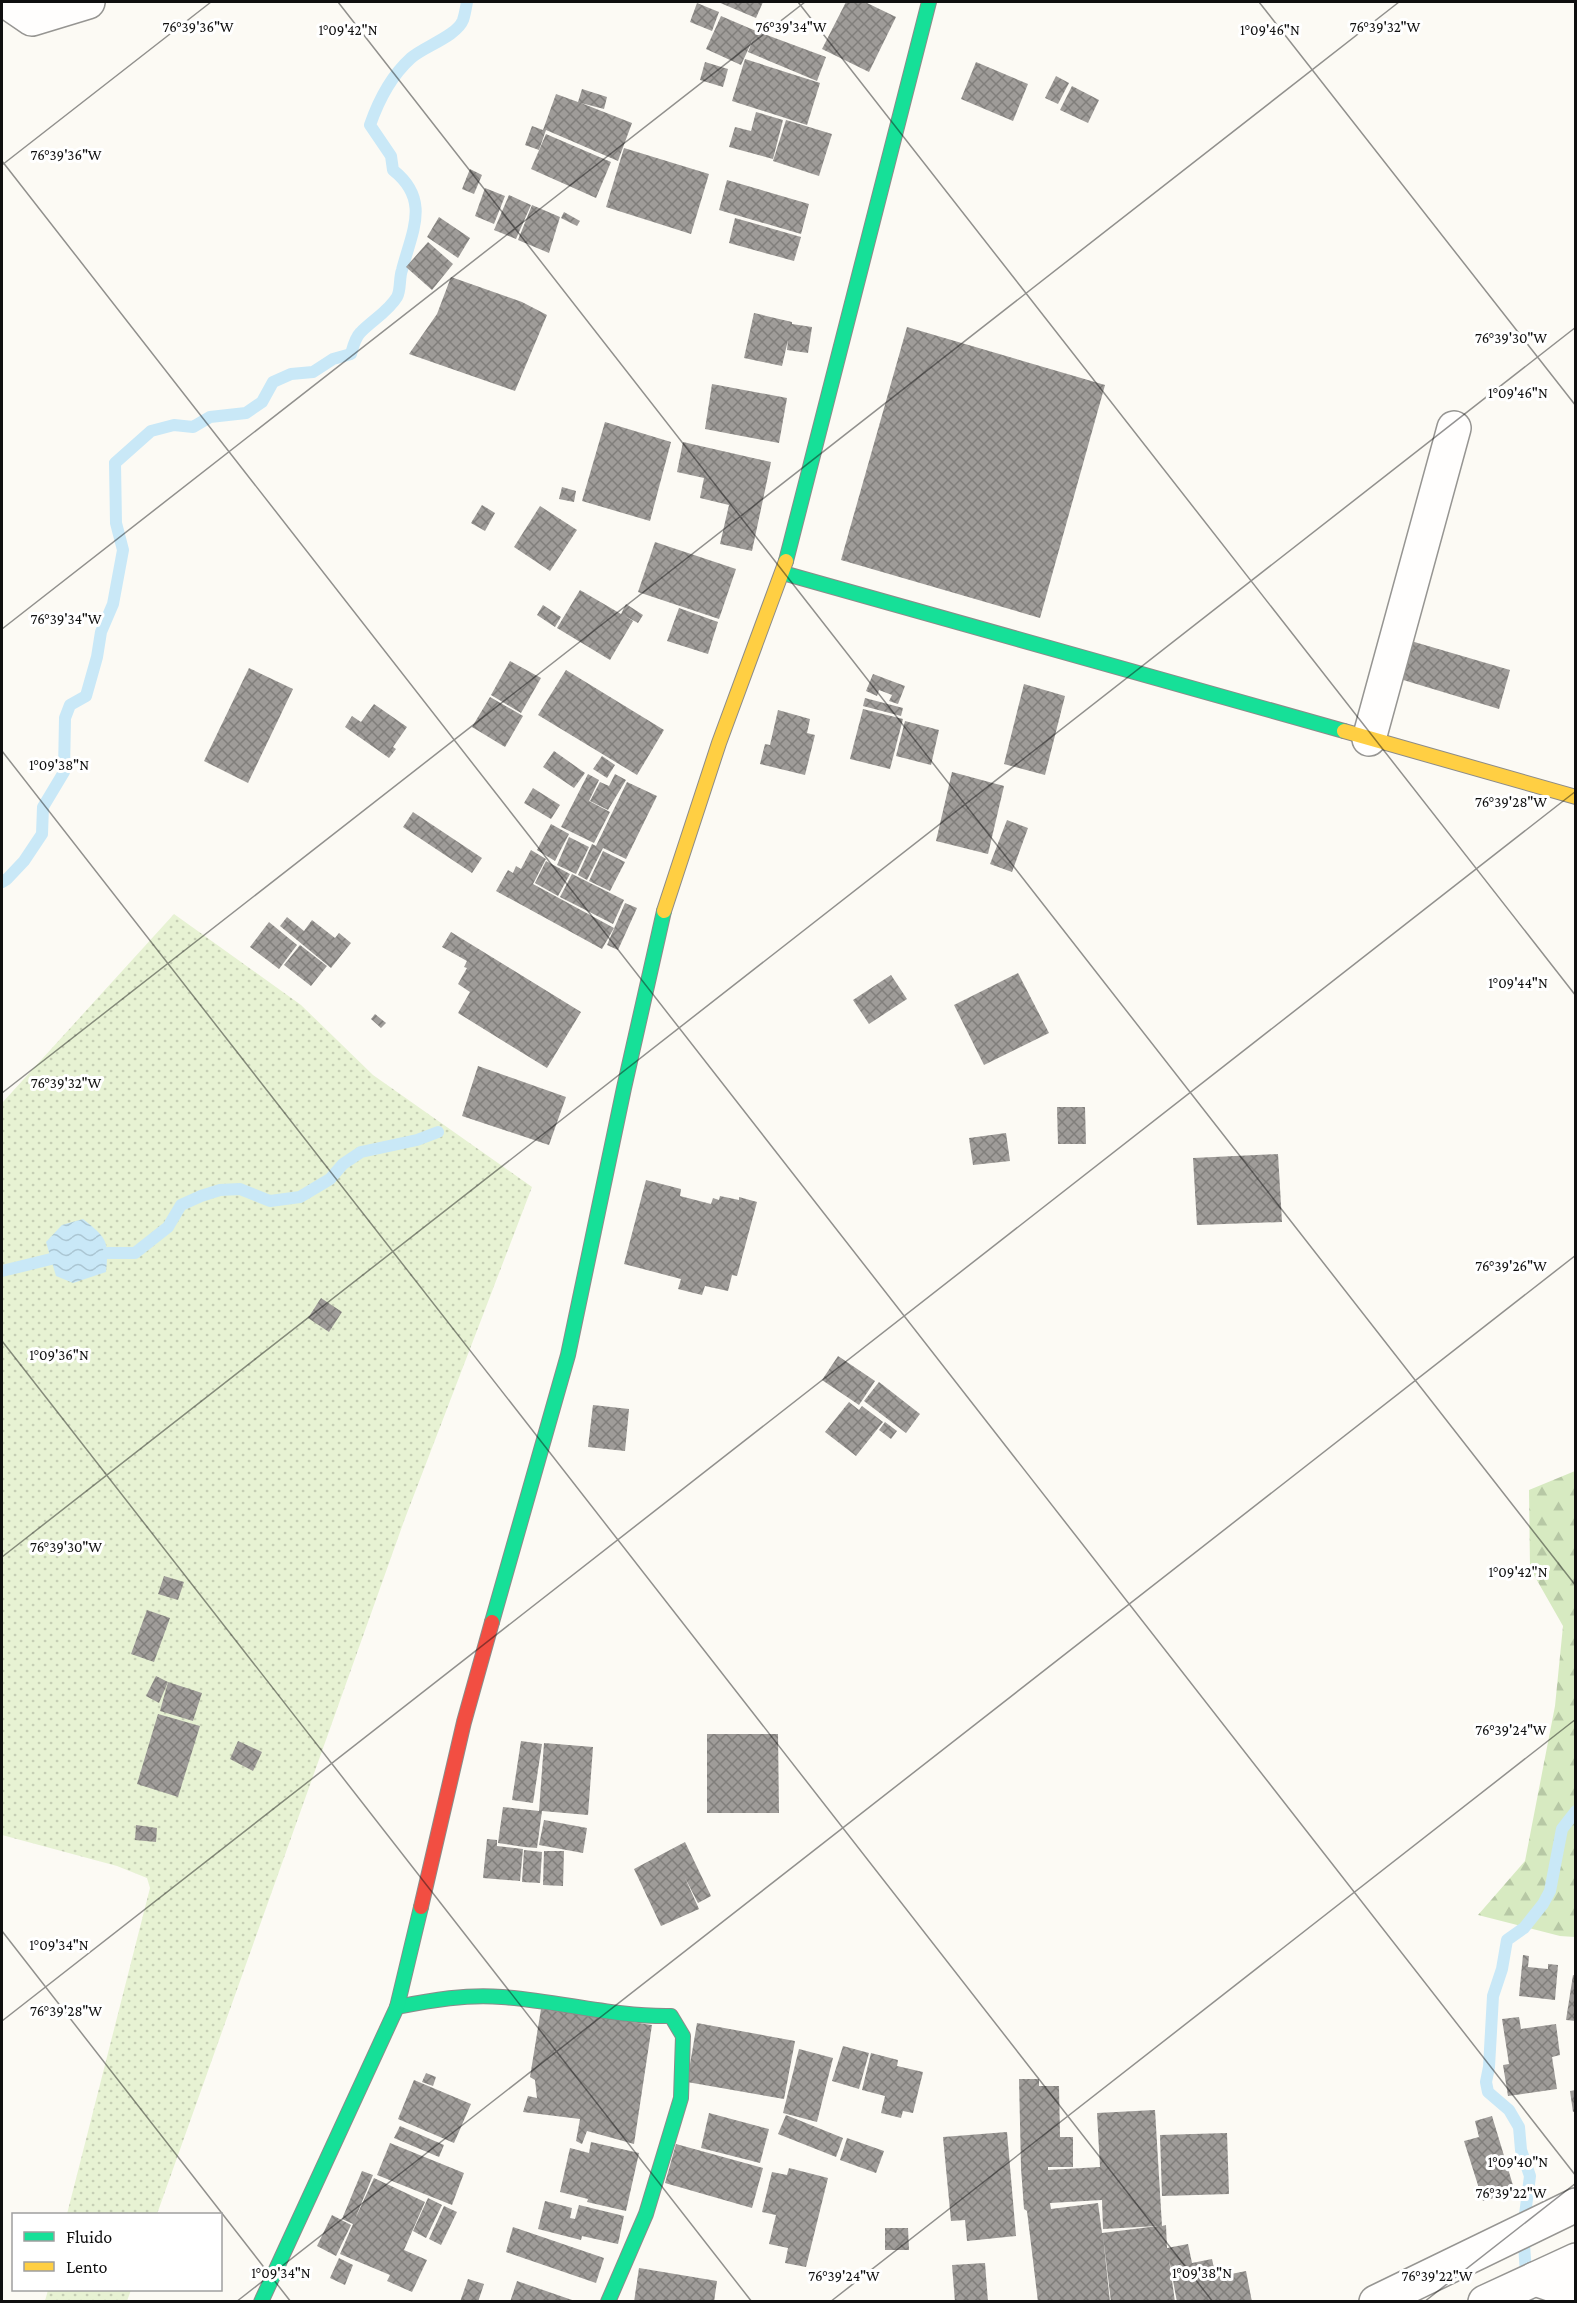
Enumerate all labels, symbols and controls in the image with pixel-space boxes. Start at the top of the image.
text: 76°39'36"W [162,19,234,35]
text: 76°39'34"W [756,19,827,35]
text: 76°39'32"W [1350,19,1421,35]
text: 1°09'42"N [318,22,378,38]
text: 1°09'46"N [1240,22,1300,38]
text: 76°39'36"W [30,147,102,163]
text: 76°39'30"W [1475,330,1547,346]
text: 1°09'46"N [1488,385,1548,401]
text: 76°39'34"W [31,611,102,627]
text: 1°09'38"N [29,757,89,773]
text: 76°39'28"W [1475,794,1547,810]
text: 1°09'44"N [1488,975,1548,991]
text: 76°39'32"W [31,1075,102,1091]
text: 76°39'26"W [1475,1258,1547,1274]
text: 1°09'36"N [29,1347,89,1363]
text: 76°39'30"W [30,1539,102,1555]
text: 1°09'42"N [1488,1564,1548,1580]
text: 76°39'24"W [1475,1722,1547,1738]
text: 1°09'34"N [29,1937,89,1953]
text: 76°39'28"W [30,2003,102,2019]
text: 1°09'40"N [1488,2154,1548,2170]
text: 76°39'22"W [1476,2185,1547,2201]
legend [12,2213,222,2291]
text: Fluido [66,2227,112,2247]
text: Lento [66,2257,107,2277]
text: 1°09'34"N [251,2265,311,2281]
text: 1°09'38"N [1172,2265,1232,2281]
text: 76°39'24"W [808,2268,880,2284]
text: 76°39'22"W [1402,2268,1473,2284]

